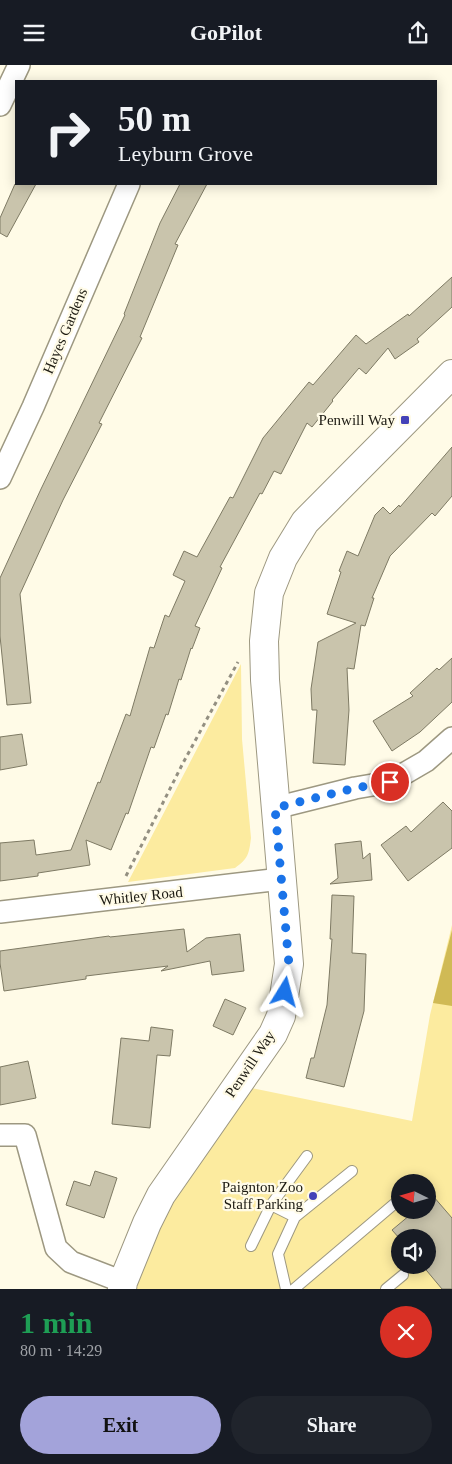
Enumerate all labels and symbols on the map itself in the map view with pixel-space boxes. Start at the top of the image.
street label: Hayes Gardens [40,286,90,376]
place label: Penwill Way [319,412,395,428]
marker: Penwill Way [399,414,411,426]
pin [369,761,411,803]
street label: Whitley Road [99,884,184,908]
position arrow [258,965,310,1017]
street label: Penwill Way [222,1027,278,1100]
north arrow [391,1174,436,1219]
place label: Paignton Zoo Staff Parking [222,1179,303,1212]
marker: Paignton Zoo Staff Parking [307,1190,319,1202]

